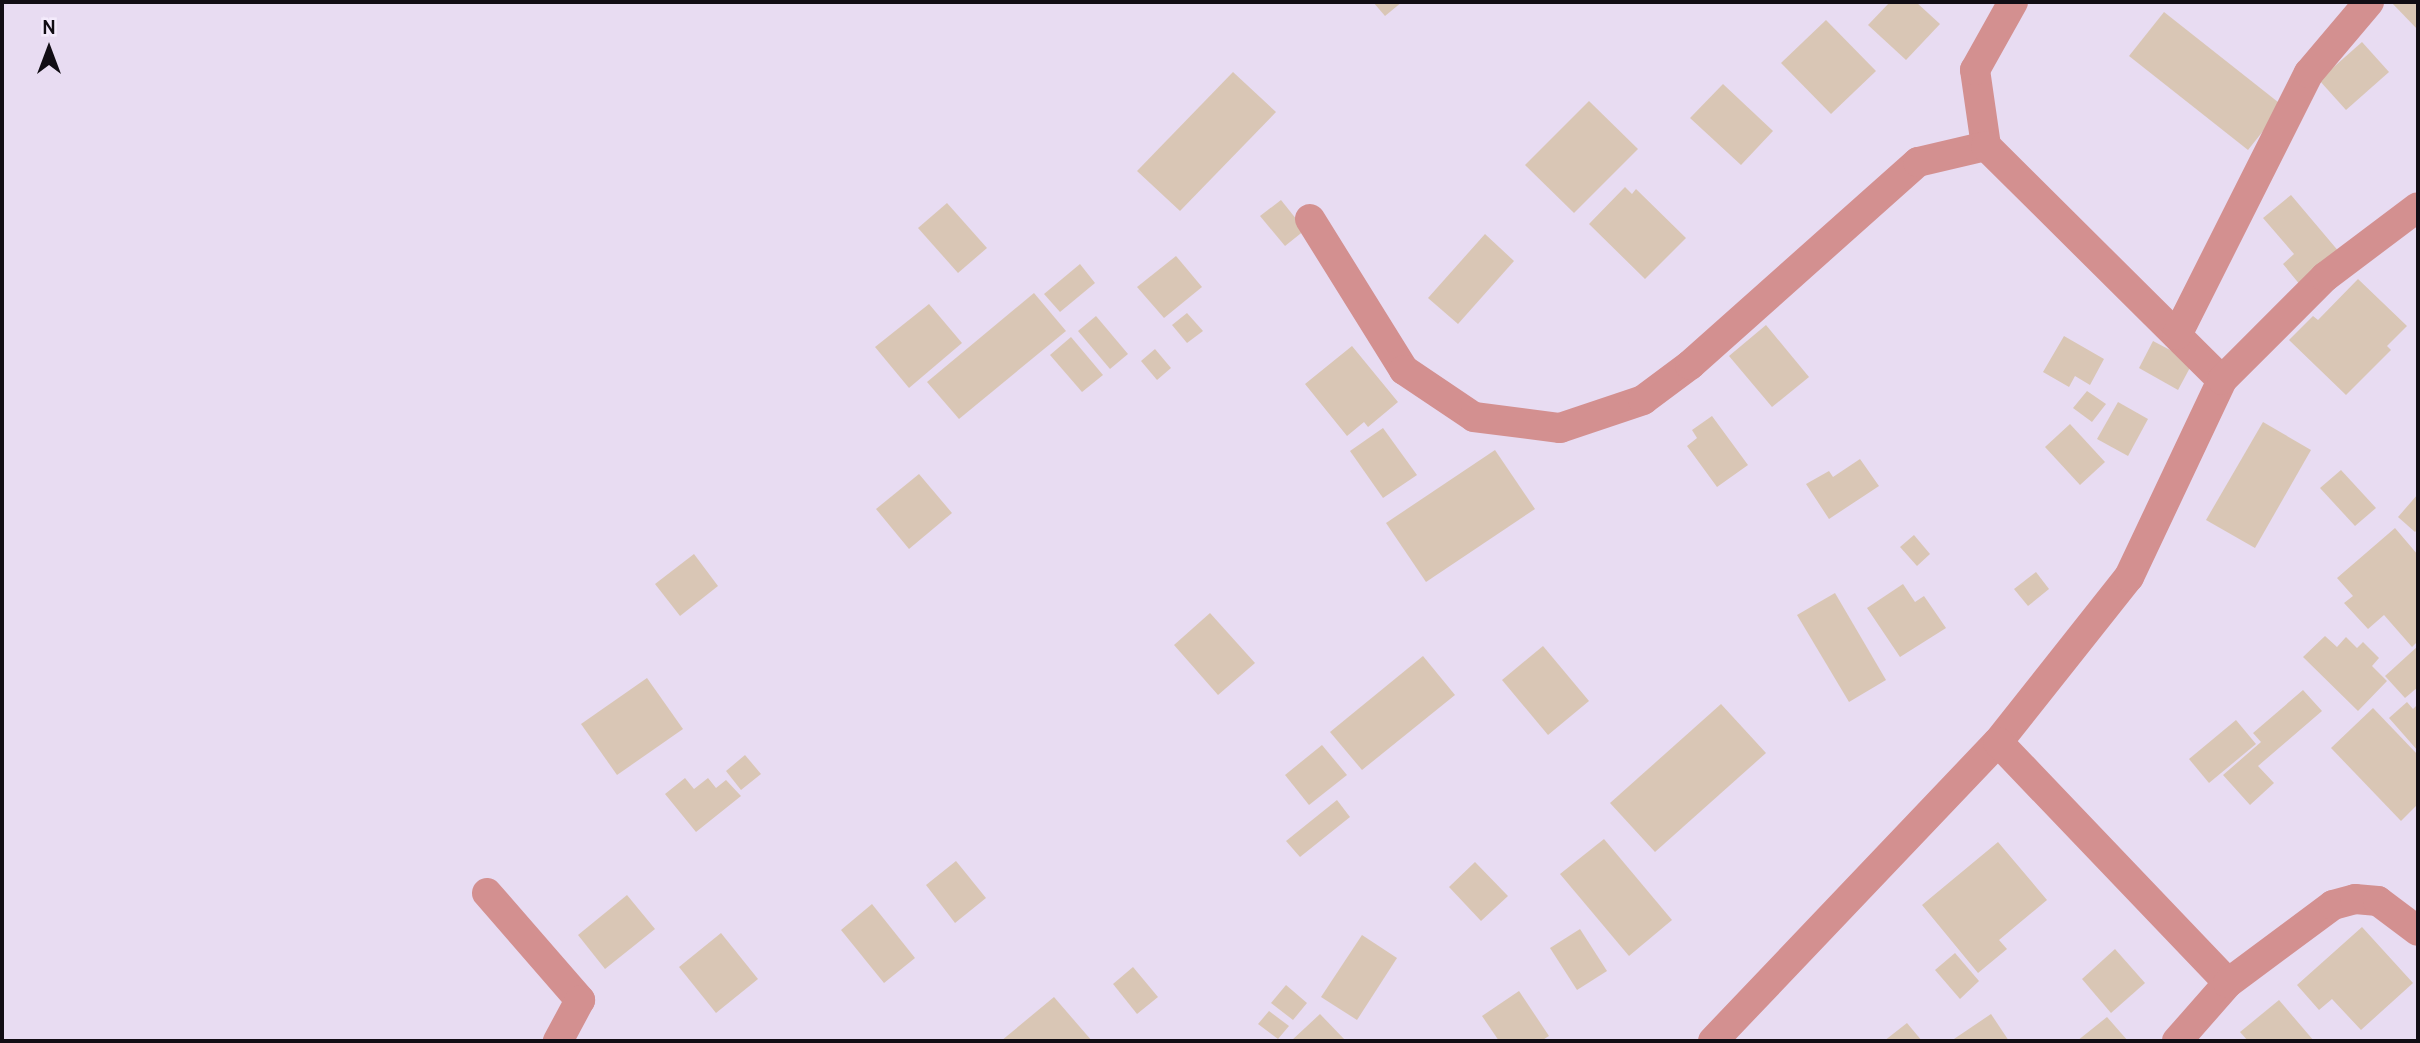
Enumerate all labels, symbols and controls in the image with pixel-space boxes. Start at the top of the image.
north arrow [14,14,84,84]
text: N [42,16,56,39]

